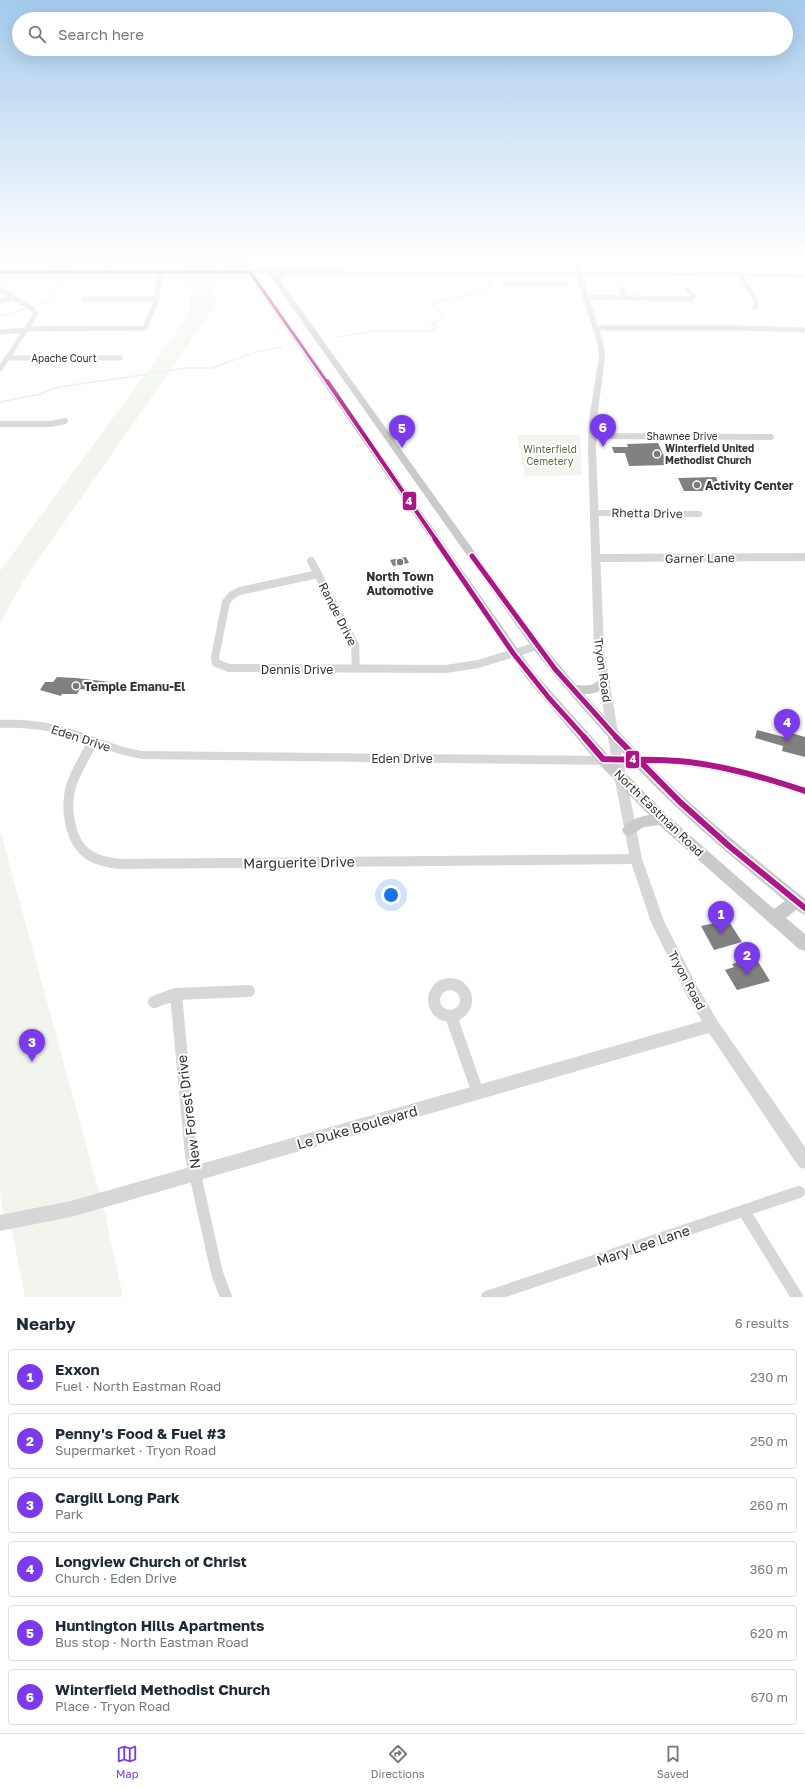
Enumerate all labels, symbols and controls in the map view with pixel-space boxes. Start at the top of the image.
search box [12,12,793,56]
icon: search [26,23,48,45]
text: Search here [58,25,144,43]
street label: Apache Court [31,352,97,364]
pin: 6 [590,414,616,447]
pin: 5 [389,415,415,448]
street label: Shawnee Drive [646,430,718,442]
place label: Winterfield United Methodist Church [665,442,754,466]
park label: Winterfield Cemetery [523,443,577,467]
marker: Winterfield United Methodist Church [652,449,662,459]
place label: Activity Center [705,478,794,493]
marker: Activity Center [692,480,702,490]
line badge: 4 [402,491,417,511]
text: 4 [406,494,413,507]
street label: Rhetta Drive [611,505,683,521]
street label: Garner Lane [665,550,735,566]
marker: North Town Automotive [395,557,405,567]
place label: North Town Automotive [366,569,434,598]
street label: Rande Drive [316,580,360,648]
street label: Tryon Road [591,637,615,703]
street label: Dennis Drive [261,662,333,677]
place label: Temple Emanu-El [84,679,185,694]
marker: Temple Emanu-El [71,681,81,691]
pin: 4 [774,709,800,742]
street label: Eden Drive [49,721,113,755]
line badge: 4 [625,750,640,769]
street label: Eden Drive [371,751,433,766]
text: 4 [630,752,637,765]
street label: North Eastman Road [611,766,707,860]
street label: Marguerite Drive [243,853,355,871]
your location [381,885,401,905]
pin: 1 [708,901,734,934]
pin: 2 [734,942,760,975]
street label: Tryon Road [665,948,709,1012]
pin: 3 [19,1029,45,1062]
street label: New Forest Drive [173,1054,203,1170]
street label: Le Duke Boulevard [295,1102,419,1152]
street label: Mary Lee Lane [594,1221,692,1269]
text: Nearby [16,1313,76,1334]
text: 6 results [735,1315,789,1331]
text: Exxon [55,1360,100,1378]
text: 1 [27,1369,33,1385]
text: 230 m [750,1369,788,1385]
text: Fuel · North Eastman Road [55,1378,221,1394]
text: Penny's Food & Fuel #3 [55,1424,226,1442]
text: 2 [26,1433,34,1449]
text: 250 m [750,1433,788,1449]
text: Supermarket · Tryon Road [55,1442,216,1458]
text: Cargill Long Park [55,1488,180,1506]
text: 3 [26,1497,34,1513]
text: 260 m [750,1497,788,1513]
text: Park [55,1506,83,1522]
text: Longview Church of Christ [55,1552,247,1570]
text: 4 [26,1561,34,1577]
text: 360 m [750,1561,788,1577]
text: Church · Eden Drive [55,1570,177,1586]
text: Huntington Hills Apartments [55,1616,265,1634]
text: 5 [26,1625,34,1641]
text: 620 m [750,1625,788,1641]
text: Bus stop · North Eastman Road [55,1634,249,1650]
text: Winterfield Methodist Church [55,1680,270,1698]
text: 6 [26,1689,34,1705]
text: 670 m [750,1689,788,1705]
text: Place · Tryon Road [55,1698,170,1714]
tab: Map [116,1743,139,1780]
tab: Directions [371,1743,425,1780]
tab: Saved [657,1743,689,1780]

